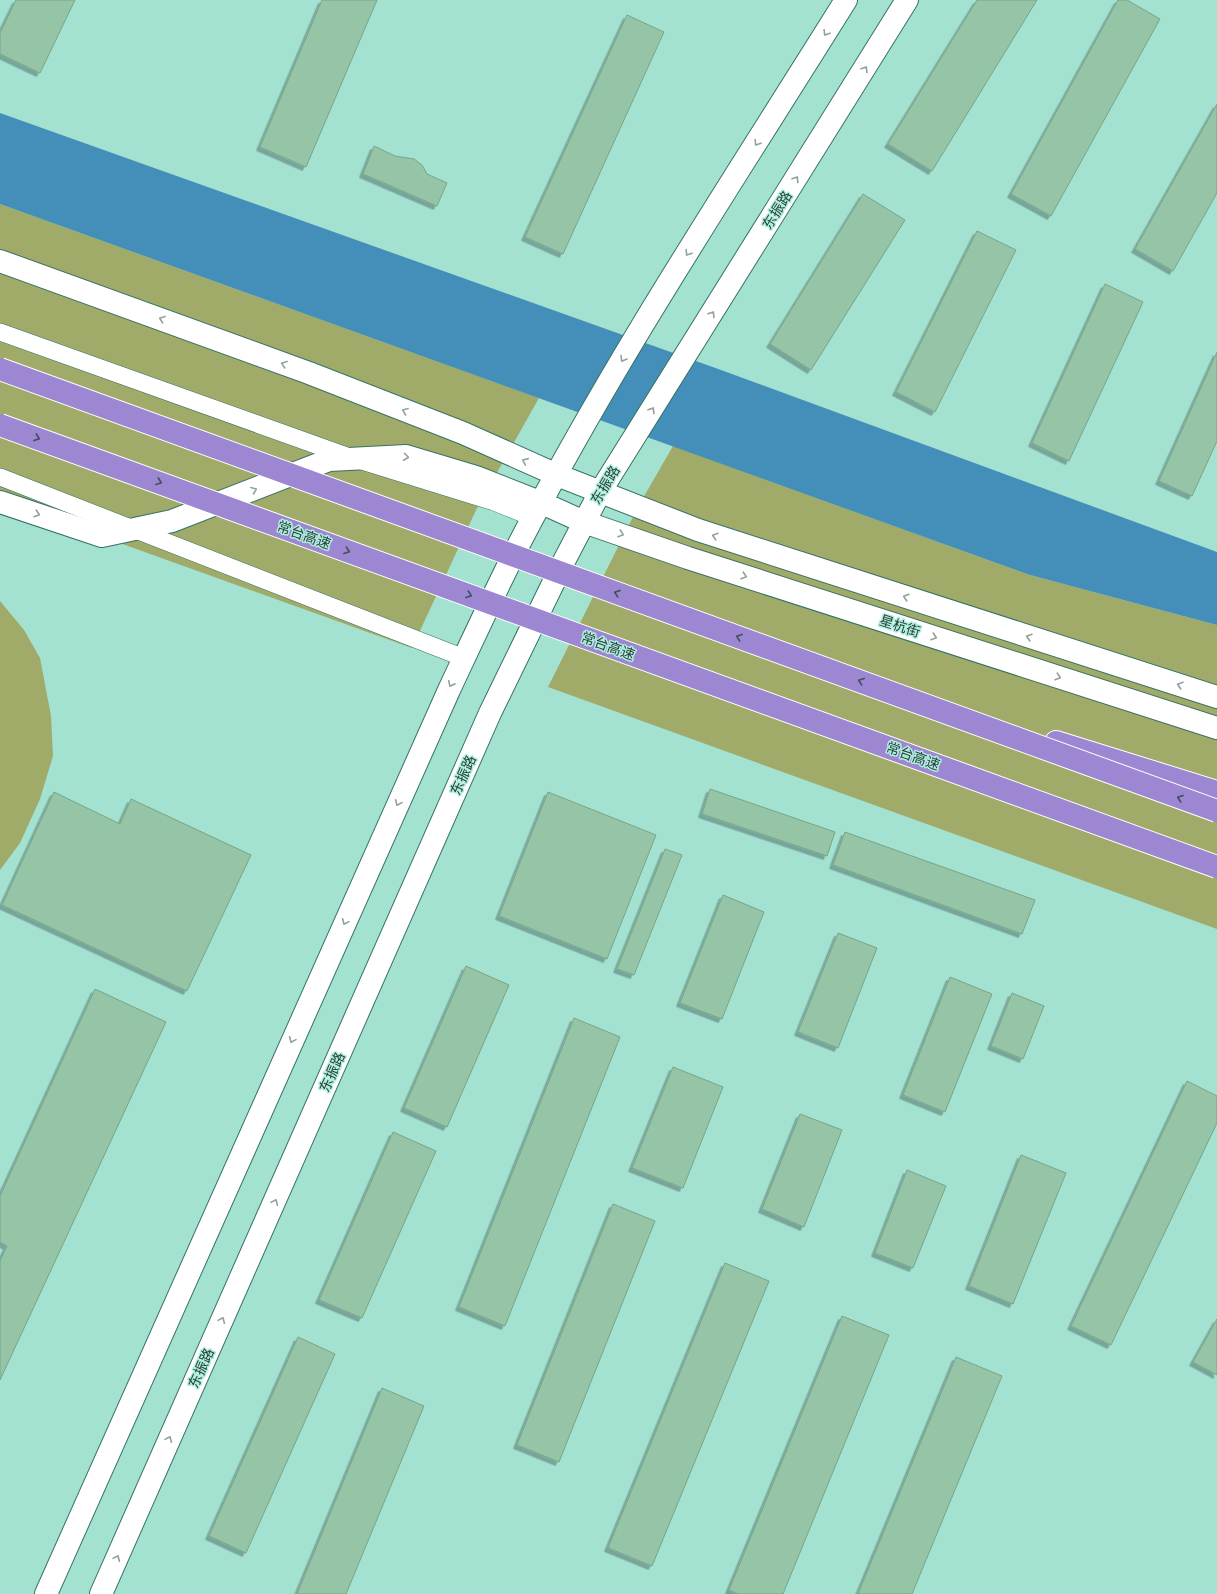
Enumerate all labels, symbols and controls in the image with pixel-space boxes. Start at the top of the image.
one-way arrow [823,29,830,36]
one-way arrow [860,66,867,73]
one-way arrow [754,139,761,146]
one-way arrow [791,176,799,183]
street label: 东振路 [757,187,796,233]
one-way arrow [685,249,692,256]
one-way arrow [708,311,715,318]
one-way arrow [159,315,166,323]
one-way arrow [621,355,628,362]
one-way arrow [281,360,288,368]
one-way arrow [402,407,409,415]
one-way arrow [648,407,655,414]
one-way arrow [33,433,40,442]
one-way arrow [403,452,410,461]
one-way arrow [522,458,529,466]
street label: 东振路 [586,462,624,508]
one-way arrow [155,478,162,486]
one-way arrow [250,487,258,495]
one-way arrow [33,509,40,518]
street label: 常台高速 [275,516,334,553]
one-way arrow [617,530,624,538]
one-way arrow [712,532,719,541]
one-way arrow [343,546,350,554]
one-way arrow [740,571,747,579]
one-way arrow [613,589,620,597]
one-way arrow [465,591,472,599]
one-way arrow [902,593,909,602]
street label: 星杭街 [877,610,923,641]
street label: 常台高速 [579,627,638,664]
one-way arrow [931,632,938,641]
one-way arrow [735,633,742,642]
one-way arrow [1026,633,1033,642]
one-way arrow [1055,672,1062,681]
one-way arrow [858,678,865,686]
one-way arrow [448,680,456,688]
one-way arrow [1177,682,1184,690]
street label: 常台高速 [884,737,943,774]
street label: 东振路 [445,752,480,798]
one-way arrow [1177,794,1184,803]
one-way arrow [395,798,403,806]
one-way arrow [342,918,350,925]
one-way arrow [289,1037,297,1044]
street label: 东振路 [314,1049,349,1095]
one-way arrow [270,1198,278,1205]
one-way arrow [217,1317,225,1325]
street label: 东振路 [183,1345,218,1391]
one-way arrow [165,1436,173,1443]
one-way arrow [112,1555,120,1563]

